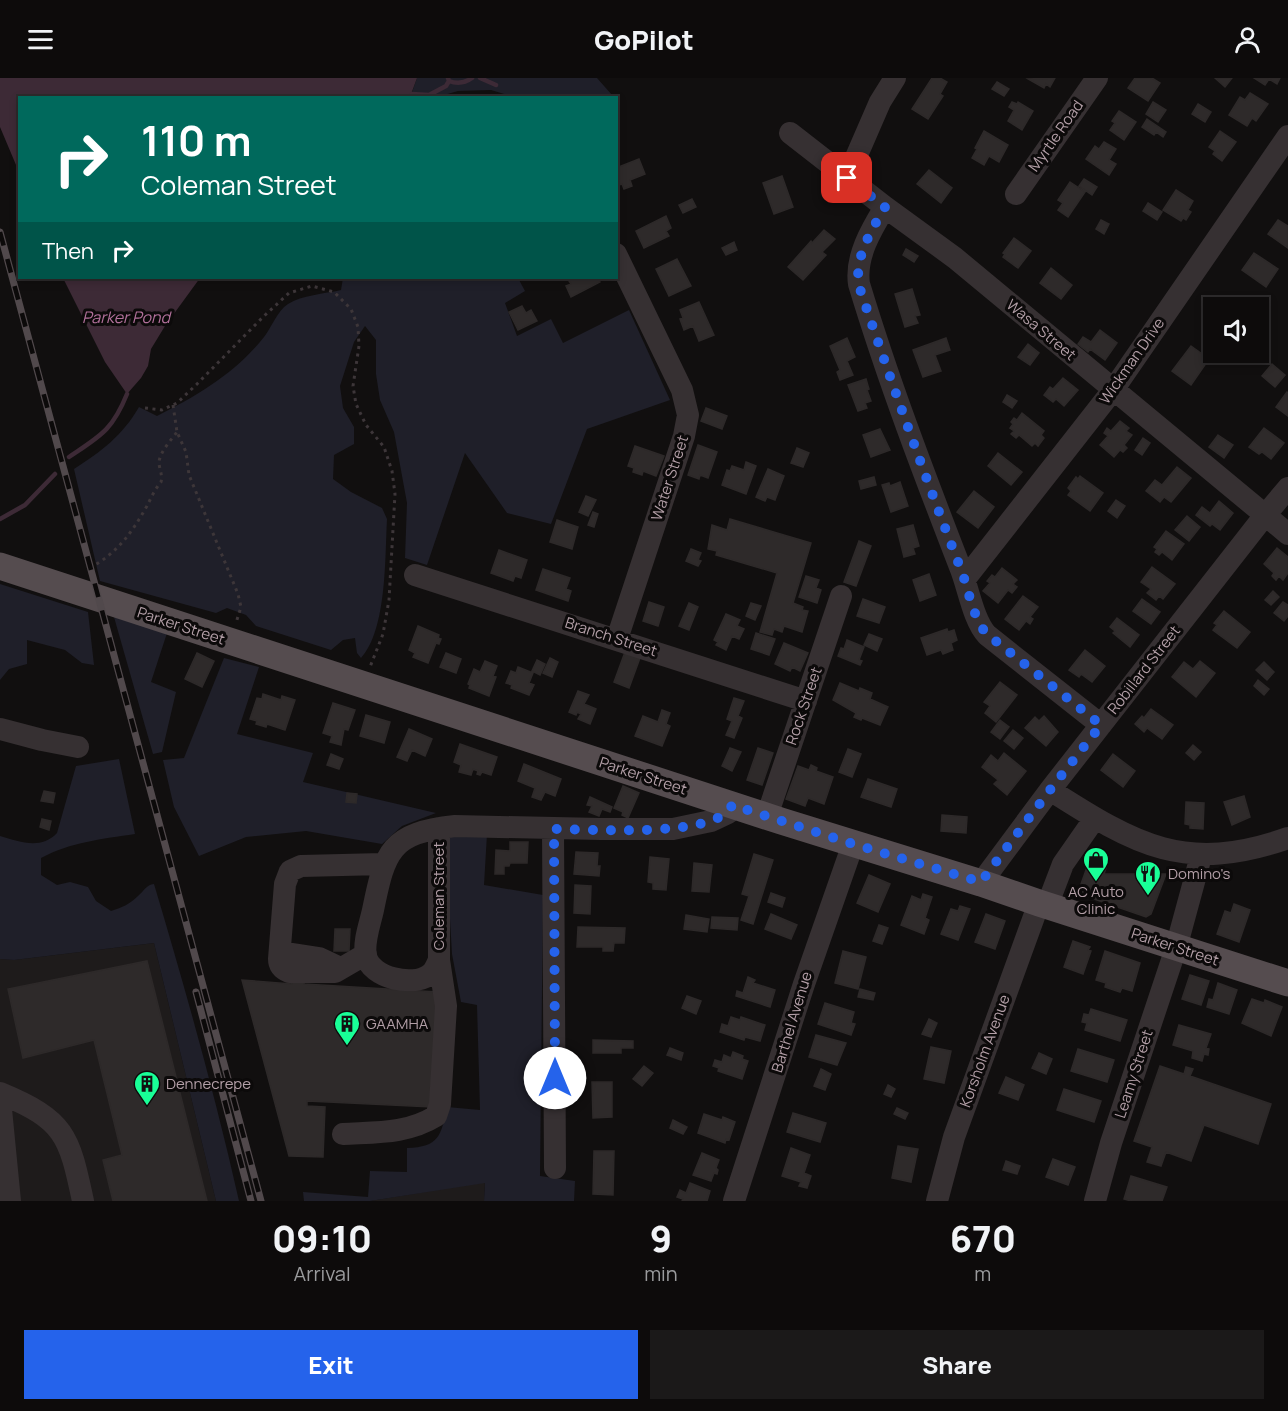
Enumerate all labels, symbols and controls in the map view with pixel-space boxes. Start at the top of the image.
text: GoPilot [594,21,694,58]
icon: menu [24,23,57,56]
icon: person [1231,23,1264,56]
street label: Myrtle Road [1023,96,1088,176]
text: 110 m [141,111,252,169]
icon: right [42,120,120,198]
pin [821,152,872,203]
icon: arrive [830,161,863,194]
text: Coleman Street [141,166,337,203]
icon: right [106,234,139,267]
text: Then [42,236,94,266]
street label: Wasa Street [1002,294,1081,365]
map controls [1203,297,1269,363]
button: sound [1203,297,1269,363]
water label: Parker Pond [82,306,173,328]
street label: Wickman Drive [1094,313,1169,408]
street label: Water Street [646,432,693,523]
street label: Parker Street [135,601,228,650]
street label: Branch Street [562,612,660,661]
street label: Robillard Street [1102,621,1185,718]
street label: Rock Street [780,664,827,748]
street label: Parker Street [597,751,690,800]
street label: Coleman Street [428,842,449,950]
shop icon: AC Auto Clinic [1081,845,1111,883]
restaurant icon: Domino's [1133,859,1163,897]
place label: Domino's [1168,863,1230,884]
place label: AC Auto Clinic [1068,881,1124,919]
street label: Parker Street [1129,922,1222,971]
street label: Barthel Avenue [766,969,817,1075]
street label: Korsholm Avenue [954,991,1015,1110]
building icon: GAAMHA [332,1009,362,1047]
place label: GAAMHA [366,1013,429,1034]
street label: Leamy Street [1109,1027,1158,1121]
position arrow [523,1046,587,1110]
building icon: Dennecrepe [132,1069,162,1107]
place label: Dennecrepe [166,1073,251,1094]
text: 09:10 [272,1214,372,1263]
text: 9 [650,1214,672,1263]
text: 670 [950,1214,1016,1263]
text: Arrival [294,1260,351,1287]
text: min [644,1260,678,1287]
text: m [974,1260,991,1287]
button: Exit [24,1330,638,1399]
button: Share [650,1330,1264,1399]

